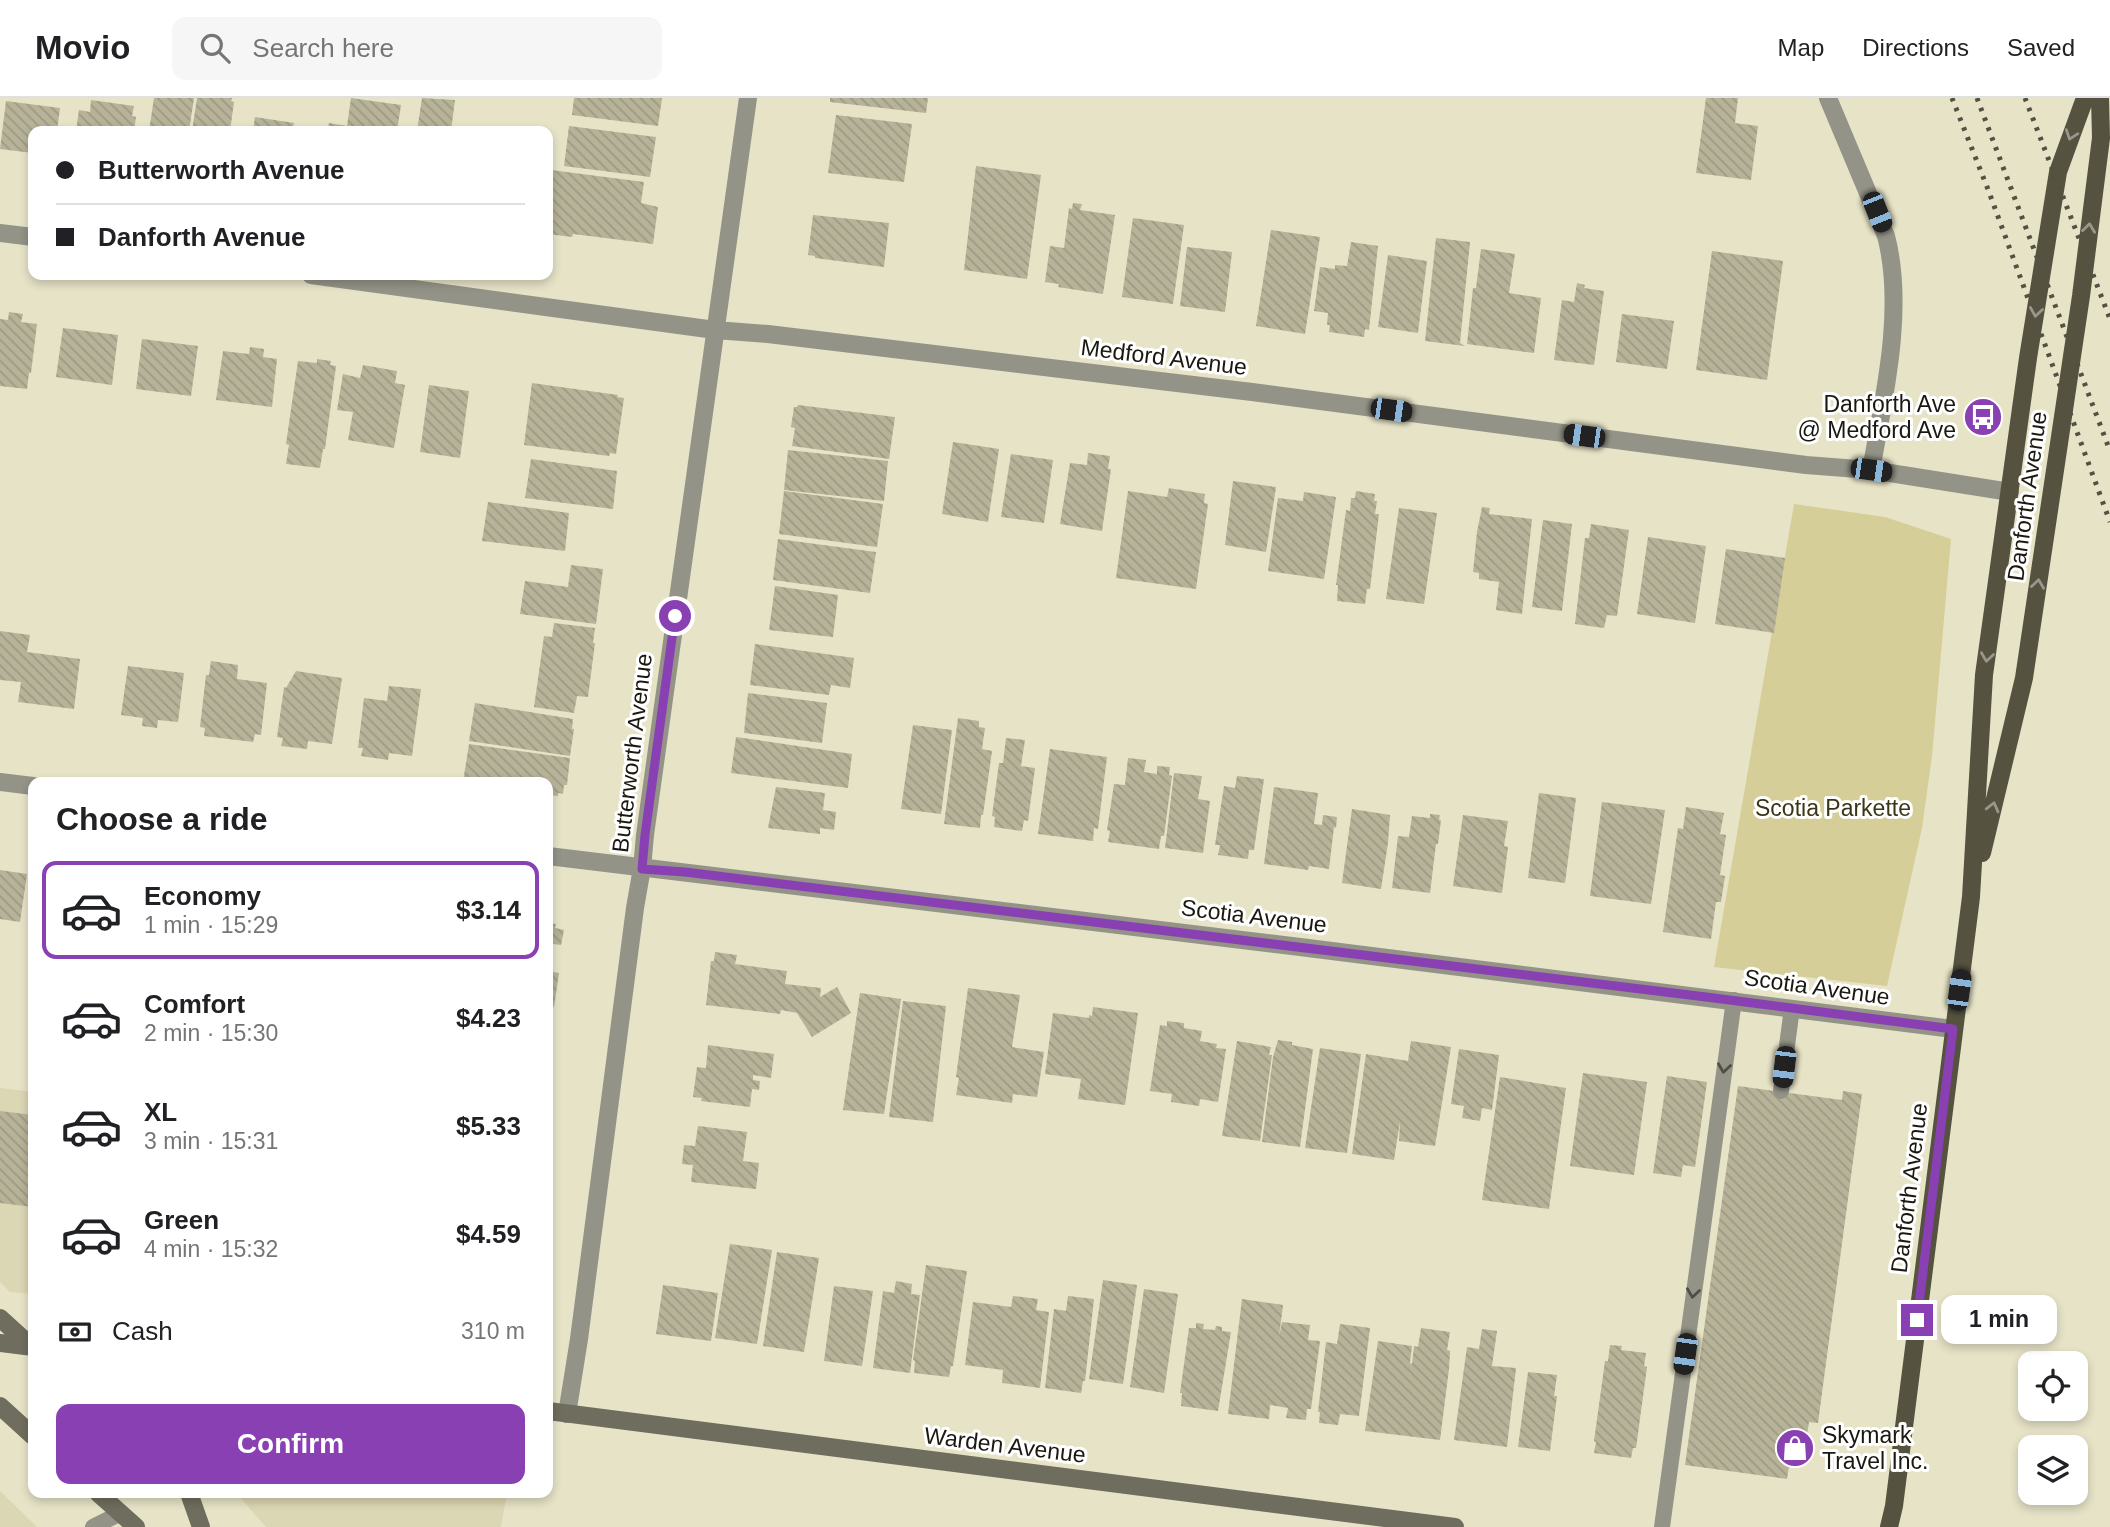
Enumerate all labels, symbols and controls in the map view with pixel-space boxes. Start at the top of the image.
search box [172,17,662,80]
text: Movio [35,29,130,66]
icon: search [196,29,234,67]
text: Search here [252,33,394,63]
text: Map [1778,34,1824,61]
text: Directions [1862,34,1969,61]
text: Saved [2007,34,2075,61]
one-way arrow [2065,128,2079,141]
text: Butterworth Avenue [98,155,345,185]
car [1860,189,1895,235]
text: Danforth Avenue [98,222,306,252]
one-way arrow [2082,222,2097,234]
one-way arrow [2029,306,2044,318]
street label: Medford Avenue [1079,334,1249,380]
place label: Danforth Ave @ Medford Ave [1798,391,1956,443]
bus stop icon: Danforth Ave @ Medford Ave [1962,396,2004,438]
car [1369,397,1414,423]
street label: Danforth Avenue [2002,410,2052,582]
car [1562,423,1607,449]
car [1849,457,1894,483]
one-way arrow [2030,578,2045,590]
route start [659,600,691,632]
one-way arrow [1980,651,1995,663]
street label: Butterworth Avenue [607,652,657,854]
park label: Scotia Parkette [1755,795,1911,821]
text: Choose a ride [56,801,268,837]
one-way arrow [1985,801,1999,813]
icon: car [60,879,123,942]
text: Economy [144,881,261,911]
street label: Scotia Avenue [1180,894,1328,938]
text: $3.14 [456,895,521,925]
text: 1 min · 15:29 [144,912,278,938]
street label: Scotia Avenue [1743,964,1891,1010]
car [1946,968,1973,1012]
icon: car [60,987,123,1050]
text: Comfort [144,989,245,1019]
text: $4.23 [456,1003,521,1033]
text: 2 min · 15:30 [144,1020,278,1046]
car [1772,1045,1797,1089]
one-way arrow [1717,1062,1732,1074]
icon: car [60,1095,123,1158]
text: XL [144,1097,177,1127]
street label: Danforth Avenue [1886,1102,1932,1274]
text: $5.33 [456,1111,521,1141]
text: 3 min · 15:31 [144,1128,278,1154]
icon: car [60,1203,123,1266]
text: Green [144,1205,219,1235]
text: $4.59 [456,1219,521,1249]
text: 4 min · 15:32 [144,1236,278,1262]
one-way arrow [1686,1287,1701,1299]
callout: 1 min [1941,1296,2057,1344]
route end [1901,1304,1933,1336]
text: 1 min [1969,1306,2029,1332]
icon: cash [56,1313,94,1351]
text: Cash [112,1316,173,1346]
text: 310 m [461,1318,525,1344]
car [1672,1332,1699,1376]
map controls [2018,1351,2088,1505]
button: locate [2018,1351,2088,1421]
button: Confirm [56,1404,525,1484]
street label: Warden Avenue [923,1422,1087,1468]
place label: Skymark Travel Inc. [1822,1422,1929,1474]
shop icon: Skymark Travel Inc. [1774,1427,1816,1469]
button: layers [2018,1435,2088,1505]

